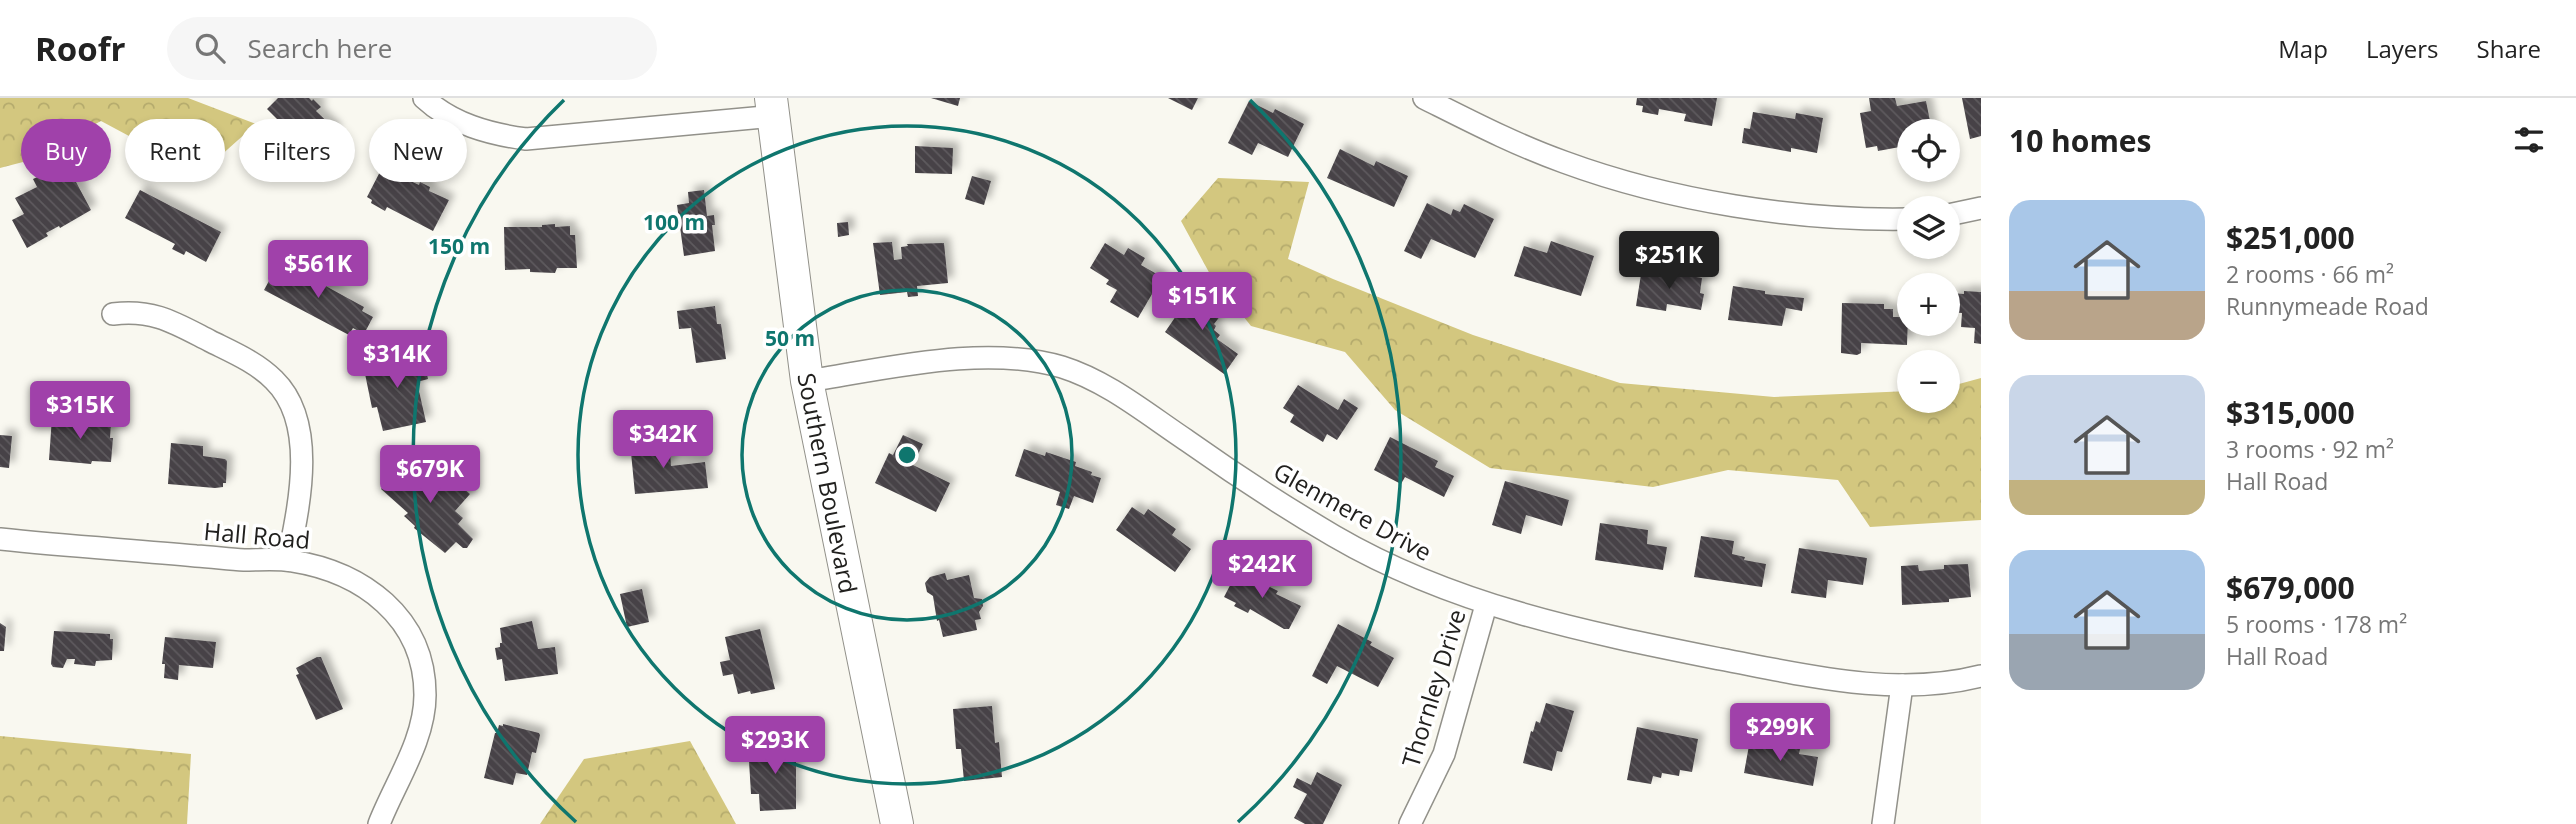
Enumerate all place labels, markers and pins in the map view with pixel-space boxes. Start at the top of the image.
pin: $251K [1620,232,1718,291]
pin: $561K [269,240,367,300]
pin: $151K [1153,272,1251,332]
pin: $314K [348,330,446,390]
pin: $315K [31,382,129,441]
pin: $342K [614,410,712,470]
centre of rings [895,443,919,467]
pin: $679K [381,446,479,505]
pin: $242K [1213,540,1311,600]
pin: $299K [1731,704,1829,763]
pin: $293K [726,716,824,776]

